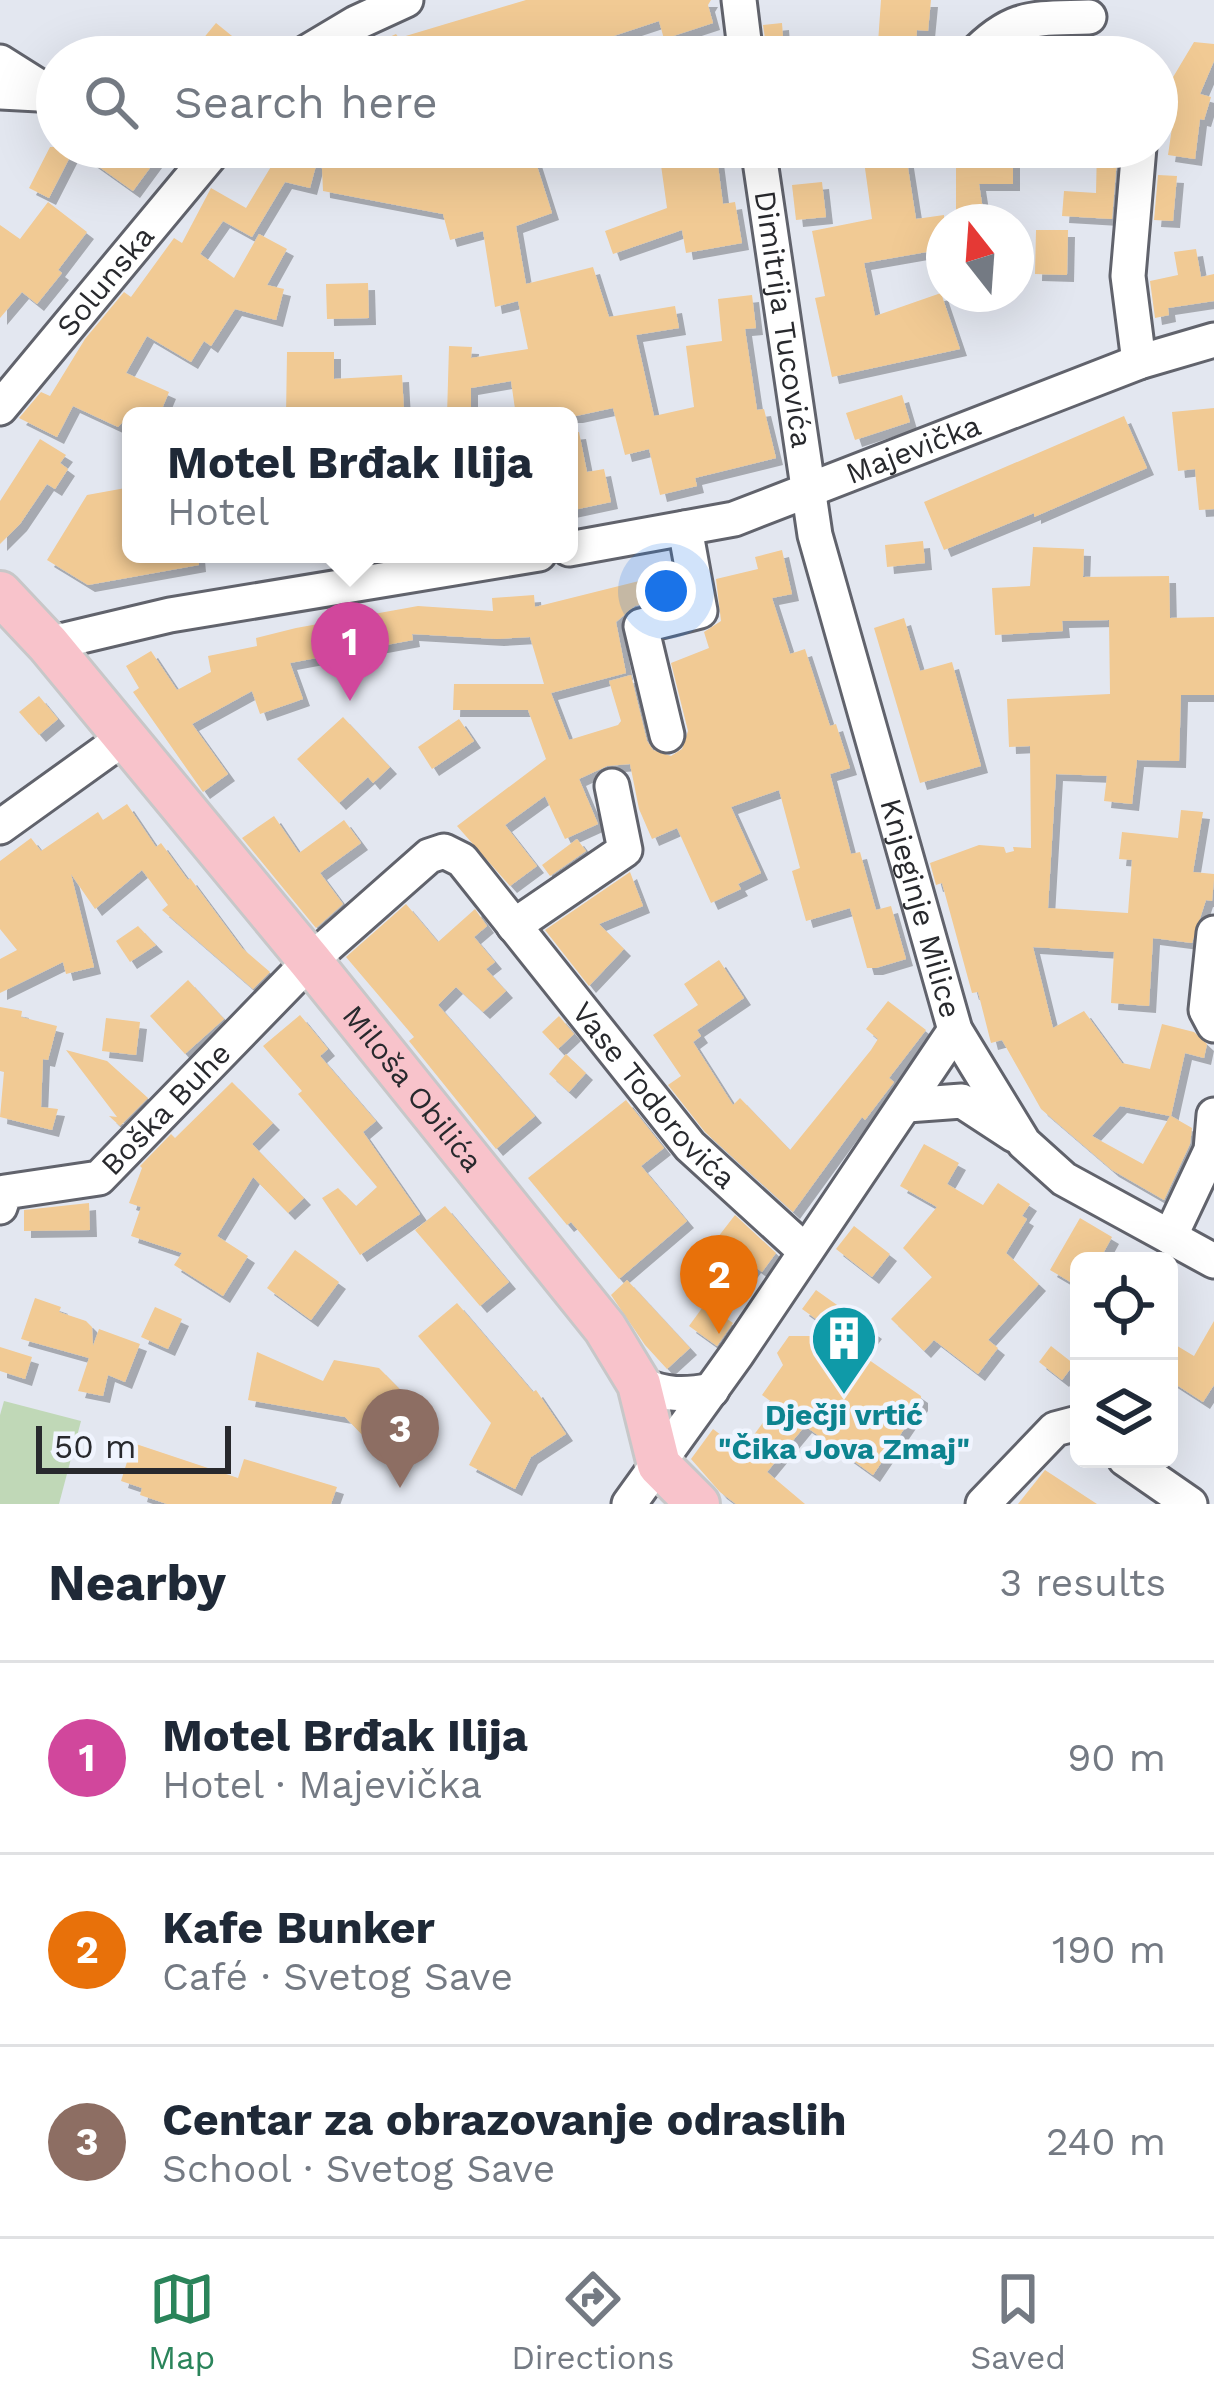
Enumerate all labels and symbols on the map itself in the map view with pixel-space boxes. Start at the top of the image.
street label: Dimitrija Tucovića [748,188,820,450]
north arrow [926,204,1034,312]
street label: Solunska [49,218,161,343]
street label: Majevička [841,407,985,491]
your location [636,561,696,621]
pin: 1 [311,602,389,701]
street label: Knjeginje Milice [873,794,969,1022]
street label: Vase Todorovića [565,995,743,1196]
street label: Miloša Obilića [336,998,490,1178]
street label: Boška Buhe [94,1035,238,1182]
pin: 2 [680,1235,758,1334]
building icon: Dječji vrtić "Čika Jova Zmaj" [809,1303,879,1397]
pin: 3 [361,1389,439,1488]
place label: Dječji vrtić "Čika Jova Zmaj" [718,1397,970,1466]
scale bar [36,1420,231,1473]

